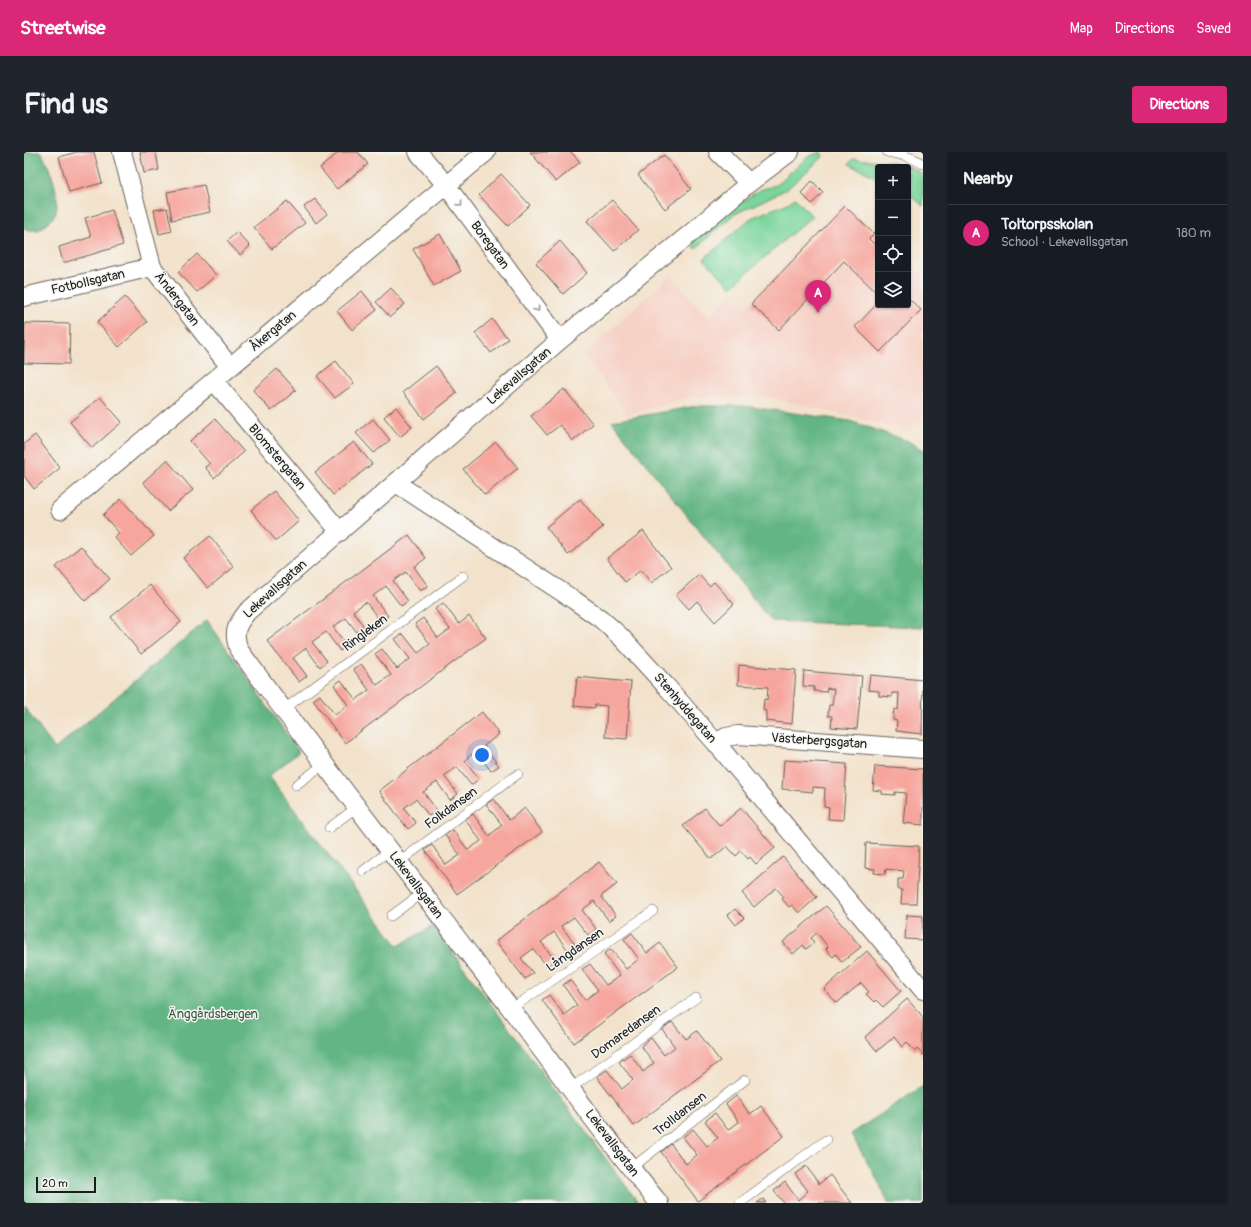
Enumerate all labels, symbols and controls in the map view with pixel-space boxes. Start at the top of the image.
text: Streetwise [20,16,106,40]
text: Map [1070,20,1093,37]
text: Directions [1115,20,1174,37]
text: Saved [1196,20,1231,37]
button: Directions [1132,86,1227,123]
text: Find us [24,87,108,122]
map controls [875,164,911,308]
button: + [875,164,911,200]
text: Nearby [963,168,1012,189]
one-way arrow [455,200,463,207]
button: − [875,200,911,236]
text: Toltorpsskolan [1001,215,1093,234]
street label: Boregatan [467,218,513,272]
text: A [972,225,980,241]
text: 180 m [1176,225,1211,241]
text: School · Lekevallsgatan [1001,234,1128,250]
button: locate [875,236,911,272]
street label: Fotbollsgatan [50,266,126,298]
street label: Ändergatan [151,269,203,329]
button: layers [875,272,911,308]
pin: A [805,280,831,313]
one-way arrow [532,304,539,311]
street label: Åkergatan [247,307,299,355]
street label: Lekevallsgatan [484,344,554,408]
street label: Blomstergatan [245,421,309,493]
street label: Lekevallsgatan [240,556,310,622]
street label: Ringleken [339,611,391,655]
street label: Stenhyddegatan [650,670,720,746]
street label: Västerbergsgatan [770,730,868,752]
your location [472,745,492,765]
street label: Folkdansen [422,784,480,832]
street label: Lekevallsgatan [386,848,446,922]
street label: Långdansen [543,924,607,976]
street label: Domaredansen [588,1002,664,1062]
park label: Änggårdsbergen [168,1006,258,1022]
street label: Trolldansen [650,1088,710,1140]
street label: Lekevallsgatan [582,1106,642,1180]
scale bar [36,1175,96,1194]
text: 20 m [42,1177,68,1190]

